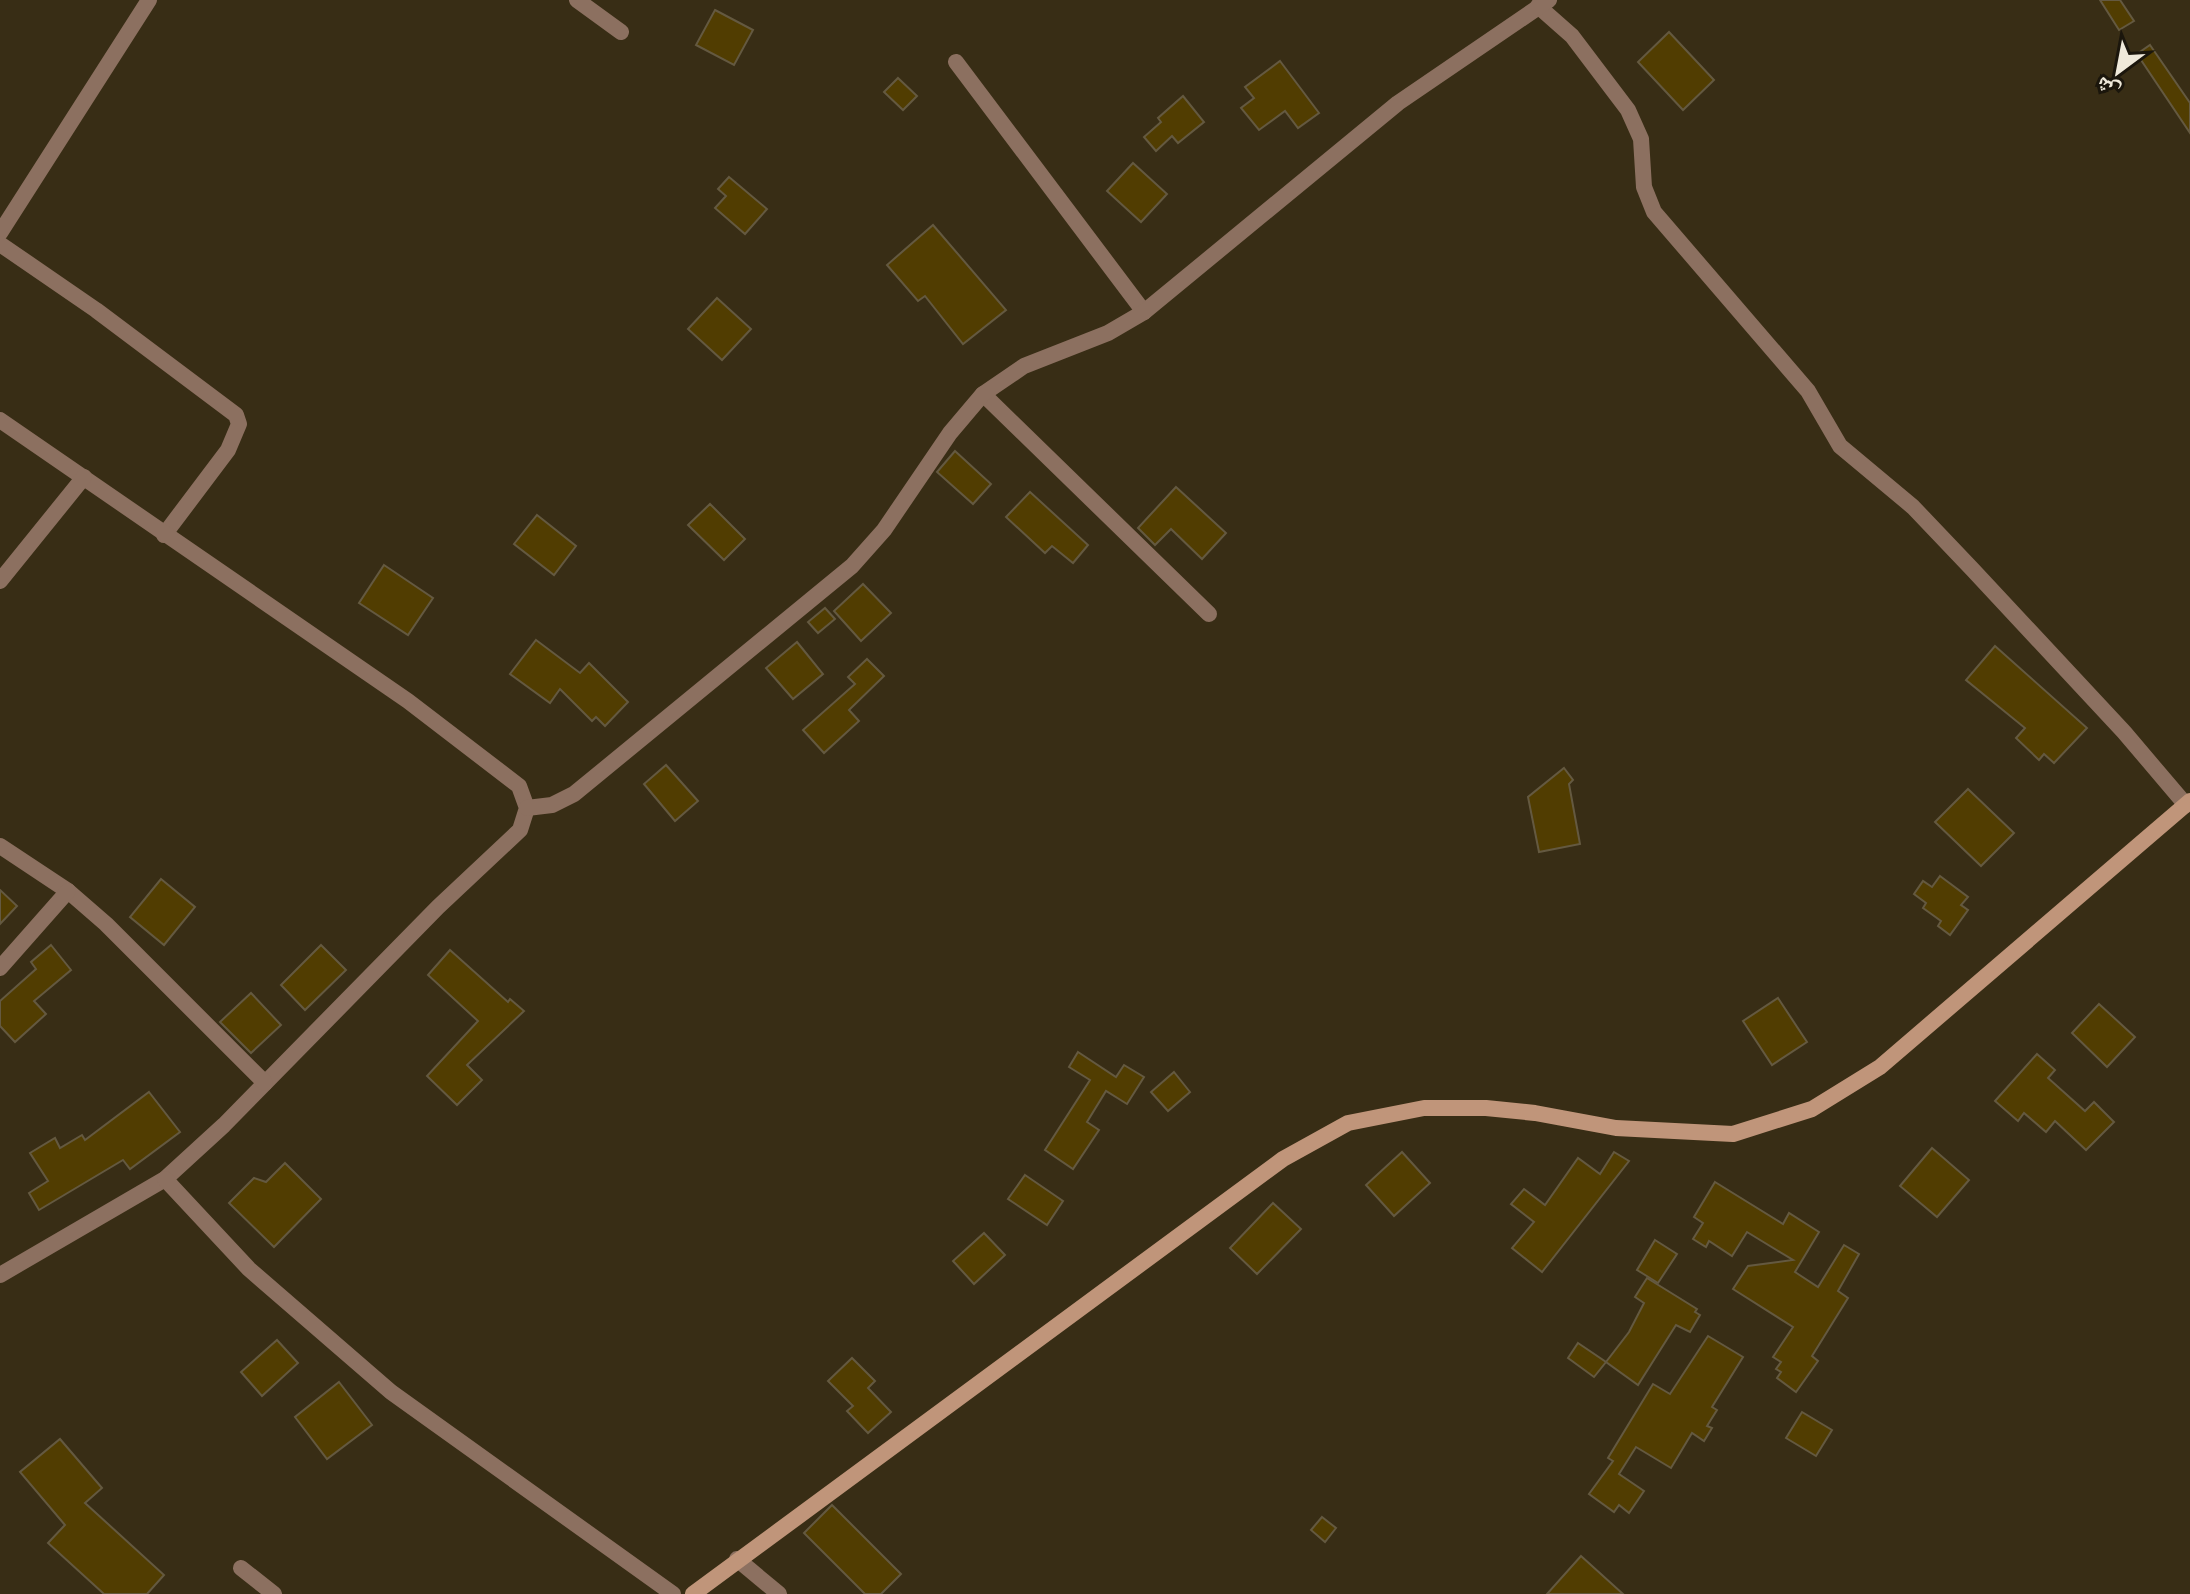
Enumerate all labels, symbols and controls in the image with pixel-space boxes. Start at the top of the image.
north arrow [2078,32,2158,112]
text: ش [2090,69,2126,108]

